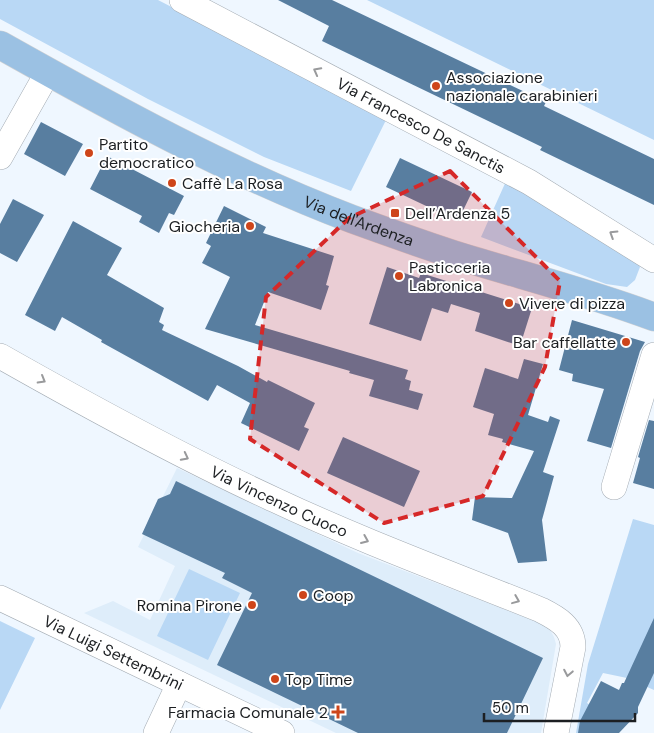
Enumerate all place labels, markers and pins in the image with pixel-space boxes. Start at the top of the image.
place label: Associazione nazionale carabinieri [446,67,598,106]
marker: Associazione nazionale carabinieri [430,80,442,92]
place label: Partito democratico [99,134,194,173]
marker: Partito democratico [83,147,95,159]
place label: Caffè La Rosa [182,173,283,194]
marker: Caffè La Rosa [166,177,178,189]
place label: Dell’Ardenza 5 [405,203,510,224]
marker: Dell’Ardenza 5 [389,207,401,219]
place label: Giocheria [169,216,240,237]
marker: Giocheria [244,220,256,232]
place label: Pasticceria Labronica [409,257,490,296]
marker: Pasticceria Labronica [393,270,405,282]
place label: Vivere di pizza [519,293,625,314]
marker: Vivere di pizza [503,297,515,309]
place label: Bar caffellatte [513,332,616,353]
marker: Bar caffellatte [620,336,632,348]
place label: Coop [313,585,353,606]
marker: Coop [297,589,309,601]
place label: Romina Pirone [137,595,242,616]
marker: Romina Pirone [246,599,258,611]
place label: Top Time [285,669,352,690]
marker: Top Time [269,673,281,685]
place label: Farmacia Comunale 2 [168,702,328,723]
marker: Farmacia Comunale 2 [332,706,344,718]

